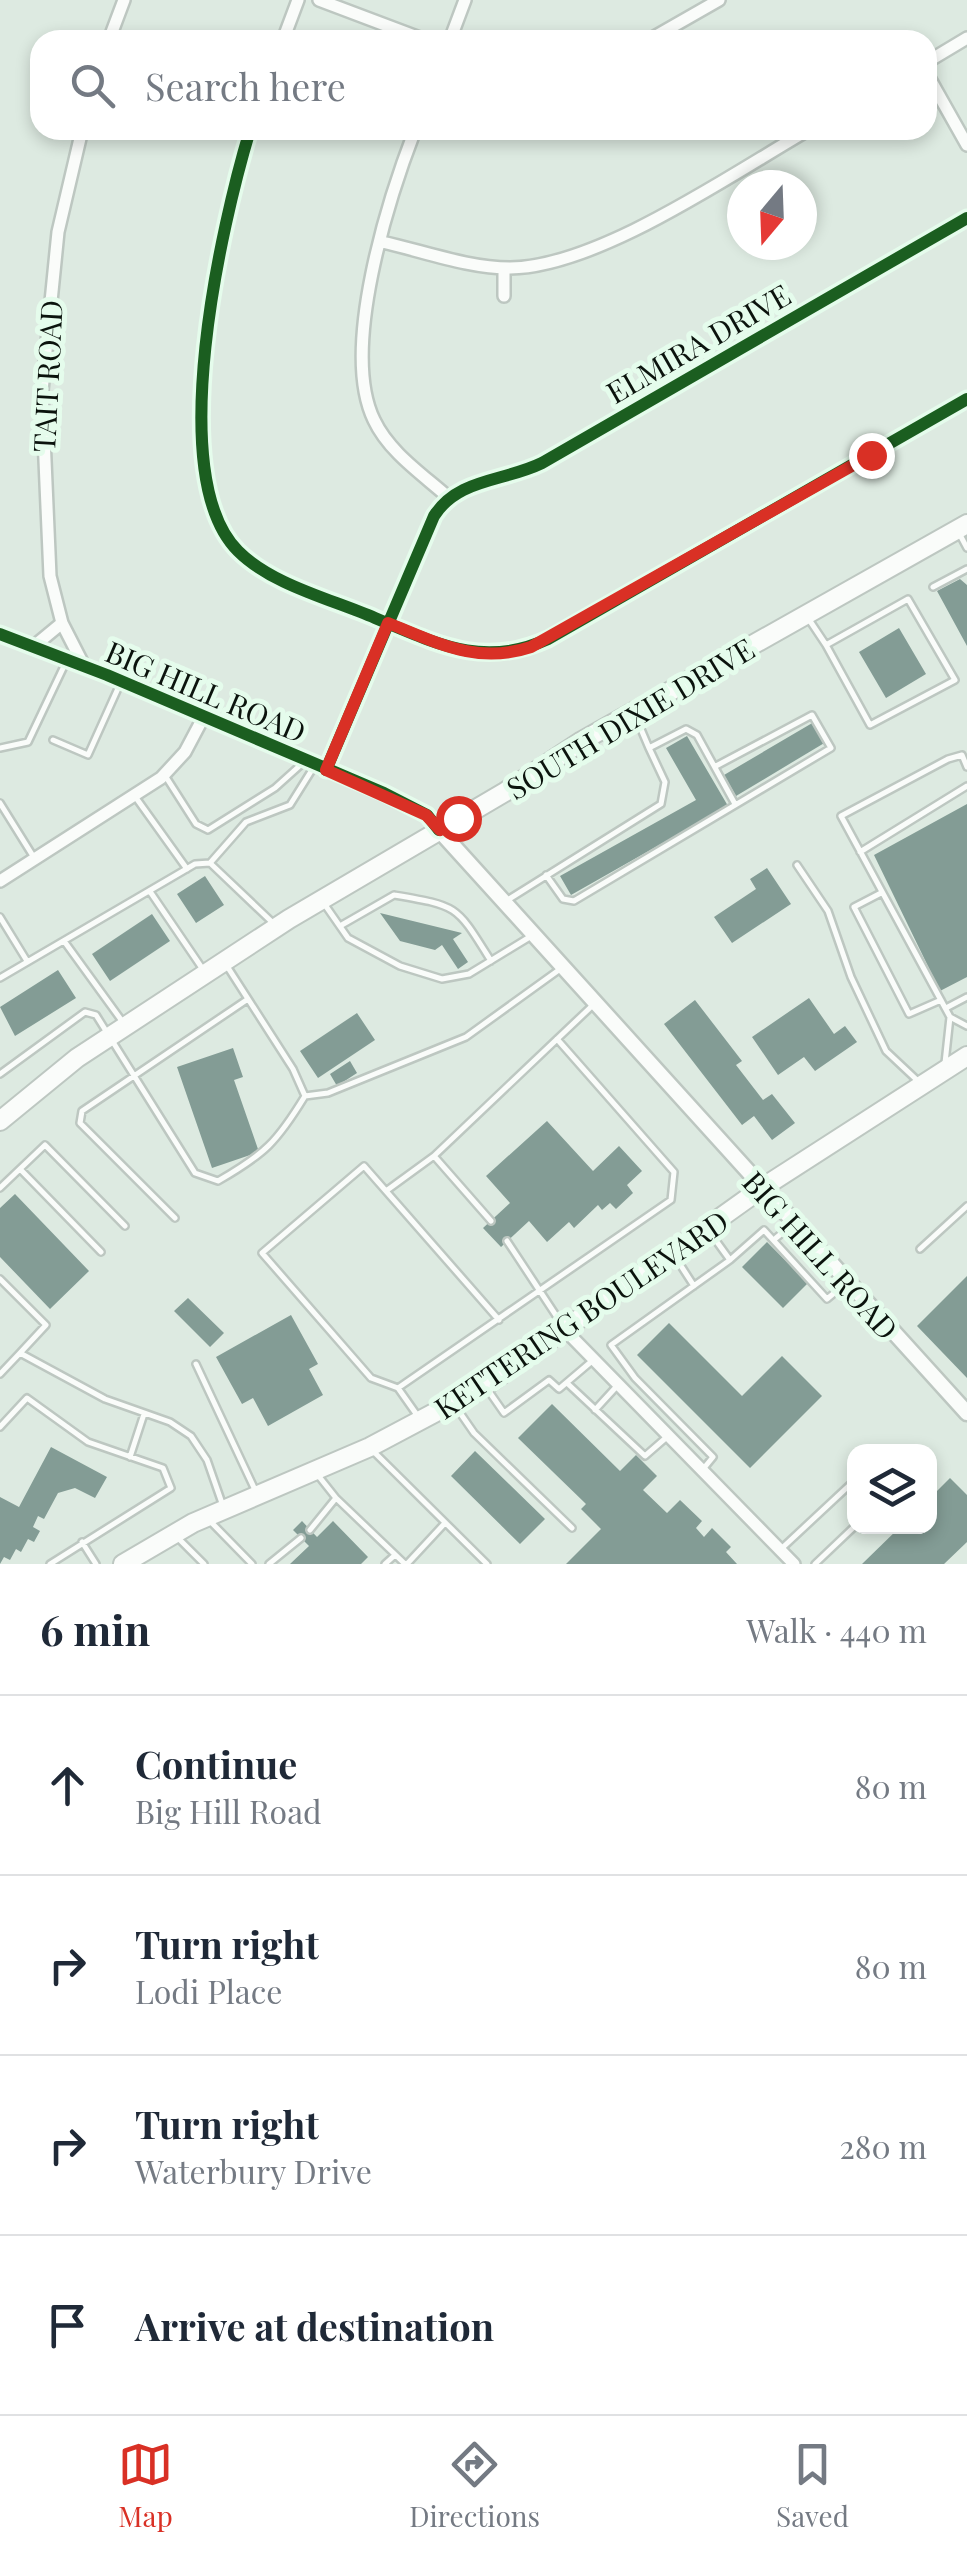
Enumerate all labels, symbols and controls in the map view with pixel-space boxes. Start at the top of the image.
search box [30,30,937,140]
icon: search [65,58,120,113]
text: Search here [145,60,346,111]
north arrow [727,170,817,260]
street label: ELMIRA DRIVE [599,274,797,412]
street label: TAIT ROAD [23,299,71,453]
route end [849,433,895,479]
street label: SOUTH DIXIE DRIVE [499,628,761,808]
street label: BIG HILL ROAD [100,631,312,751]
route start [436,796,482,842]
street label: BIG HILL ROAD [735,1162,907,1348]
street label: KETTERING BOULEVARD [426,1201,736,1427]
map controls [847,1444,937,1534]
button: layers [847,1444,937,1534]
text: 6 min [40,1601,150,1657]
text: Walk · 440 m [746,1608,927,1651]
text: Continue [135,1738,297,1789]
icon: ahead [40,1758,95,1813]
text: 80 m [855,1764,927,1807]
text: Big Hill Road [135,1789,322,1832]
text: Turn right [135,1918,319,1969]
icon: right [40,1938,95,1993]
text: 80 m [855,1944,927,1987]
text: Lodi Place [135,1969,283,2012]
text: Turn right [135,2098,319,2149]
icon: right [40,2118,95,2173]
text: 280 m [839,2124,927,2167]
text: Waterbury Drive [135,2149,372,2192]
icon: arrive [40,2298,95,2353]
text: Arrive at destination [135,2300,494,2351]
tab: Map [118,2437,173,2534]
tab: Directions [409,2437,540,2534]
tab: Saved [776,2437,849,2534]

